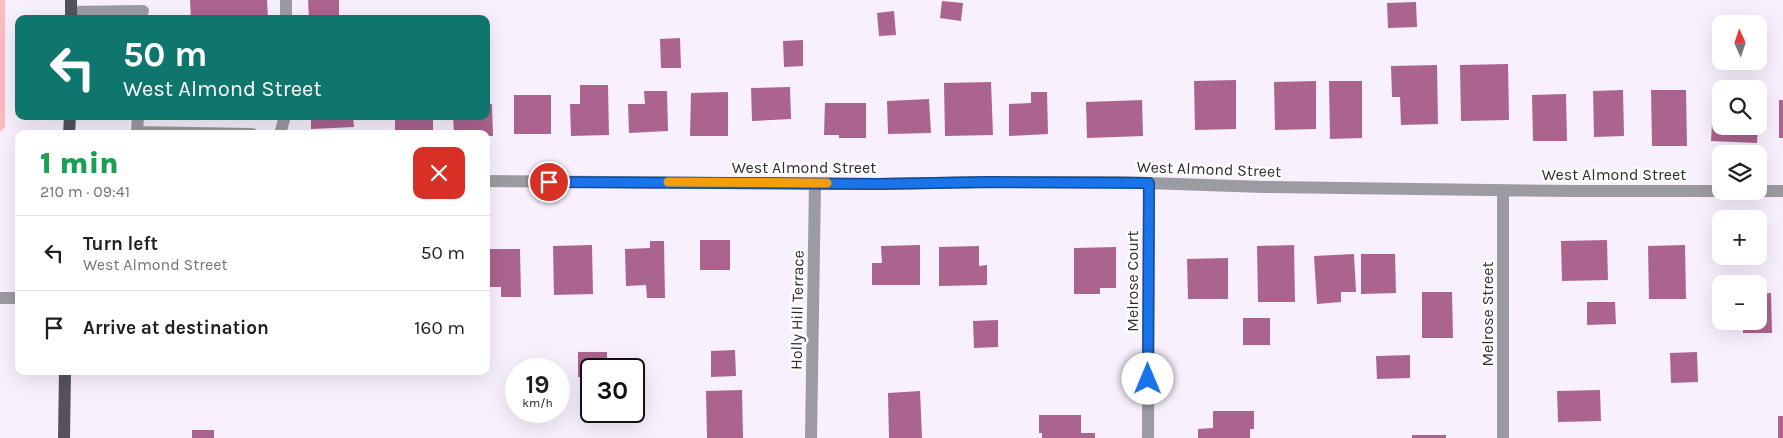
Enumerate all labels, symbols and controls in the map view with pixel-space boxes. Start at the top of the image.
north arrow [1712,15,1768,70]
map controls [1712,15,1767,330]
text: 50 m [123,34,208,75]
icon: left [40,35,105,100]
text: West Almond Street [123,76,322,102]
button: search [1712,80,1767,135]
text: 1 min [40,145,119,181]
button: layers [1712,145,1767,200]
button: close [413,147,465,199]
street label: West Almond Street [1136,157,1282,181]
street label: West Almond Street [732,158,876,177]
pin [528,161,570,203]
street label: West Almond Street [1542,165,1686,184]
icon: arrive [535,168,563,196]
text: 210 m · 09:41 [40,182,130,201]
button: + [1712,210,1767,265]
street label: Melrose Court [1123,230,1142,332]
text: Turn left [83,233,158,255]
icon: left [40,239,68,267]
text: 50 m [421,242,465,264]
street label: Holly Hill Terrace [786,250,808,370]
text: West Almond Street [83,255,227,274]
street label: Melrose Street [1478,261,1497,367]
button: − [1712,275,1767,330]
icon: arrive [40,314,68,342]
text: Arrive at destination [83,317,269,339]
text: 160 m [414,317,465,339]
position arrow [1121,352,1173,404]
speed limit sign: 30 [580,358,645,423]
text: 19 [525,370,550,399]
text: km/h [522,396,553,410]

